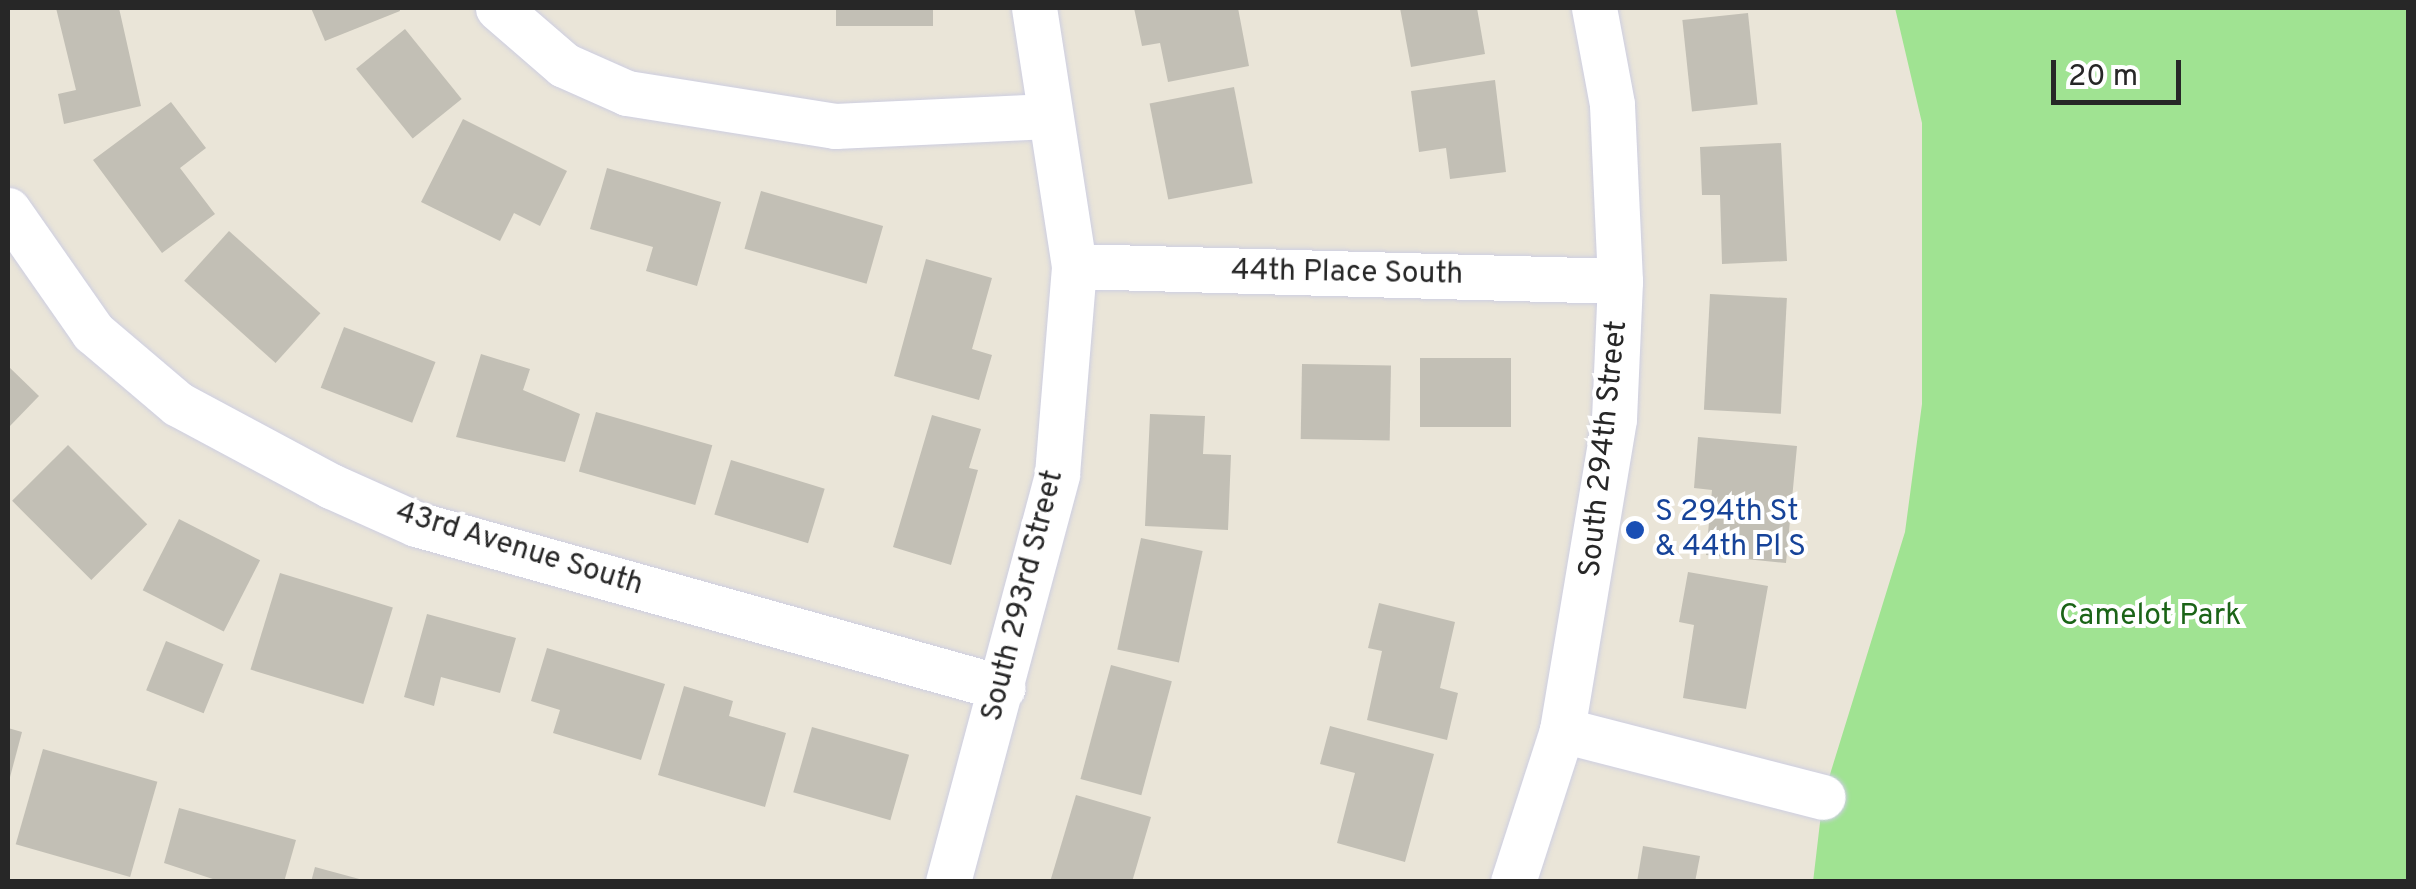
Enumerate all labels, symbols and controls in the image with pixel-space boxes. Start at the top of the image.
scale bar [2056,40,2186,102]
text: 20 m [2068,59,2138,96]
street label: 44th Place South [1231,254,1463,294]
street label: South 294th Street [1574,319,1636,579]
street label: South 293rd Street [975,467,1073,725]
street label: 43rd Avenue South [391,495,647,605]
place label: S 294th St & 44th Pl S [1655,495,1806,566]
marker: S 294th St & 44th Pl S [1624,519,1646,541]
park label: Camelot Park [2059,599,2241,635]

